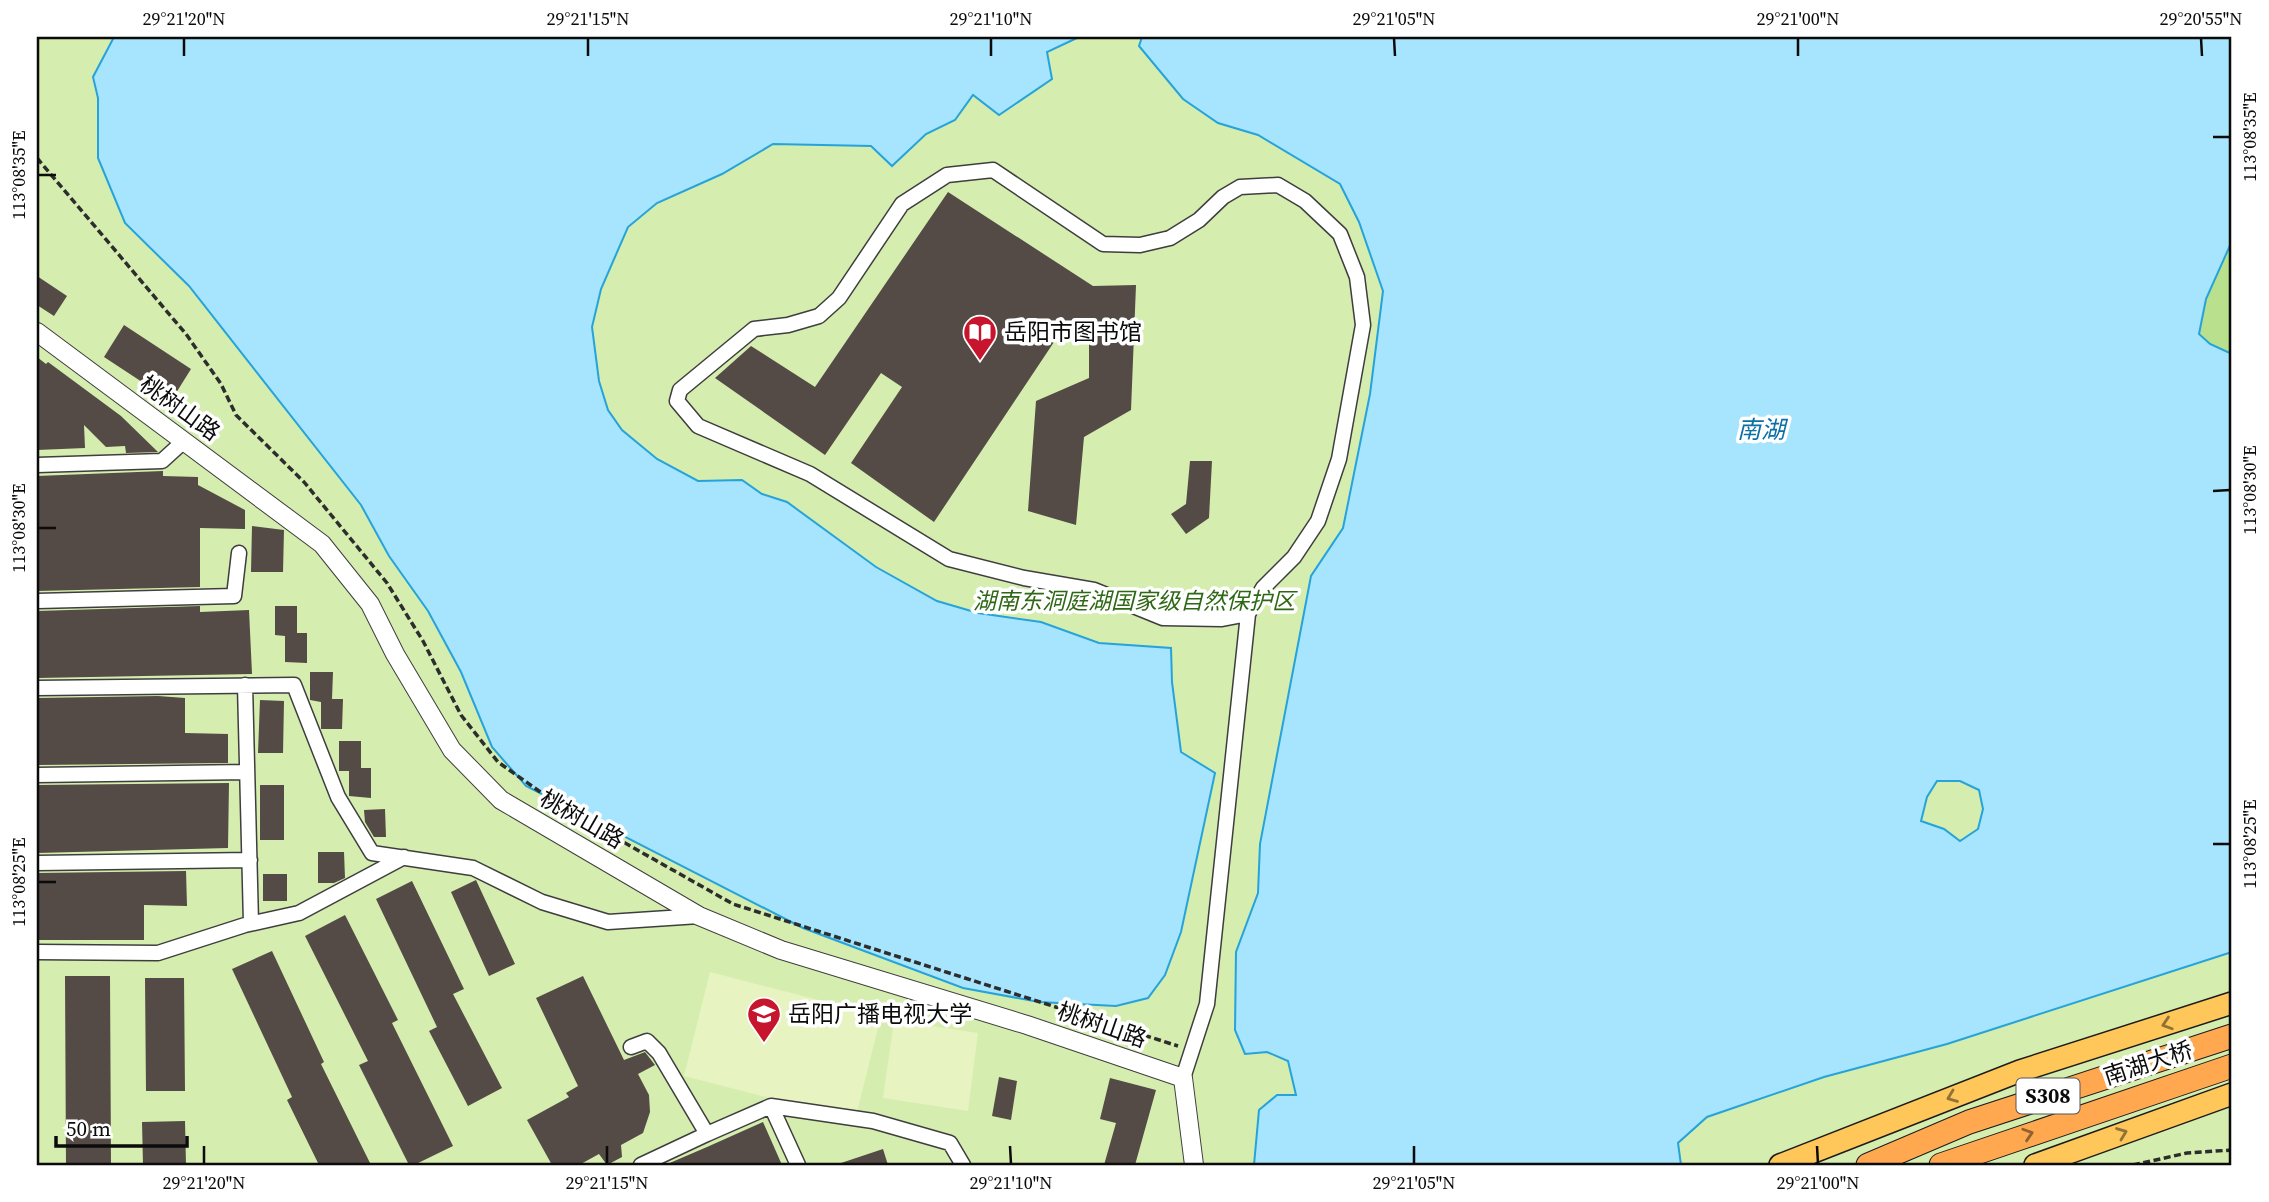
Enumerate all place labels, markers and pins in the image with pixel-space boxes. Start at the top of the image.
library icon: 岳阳市图书馆 [961,313,999,362]
place label: 岳阳市图书馆 [1004,316,1142,348]
school or university icon: 岳阳广播电视大学 [745,995,783,1044]
place label: 岳阳广播电视大学 [788,998,972,1030]

